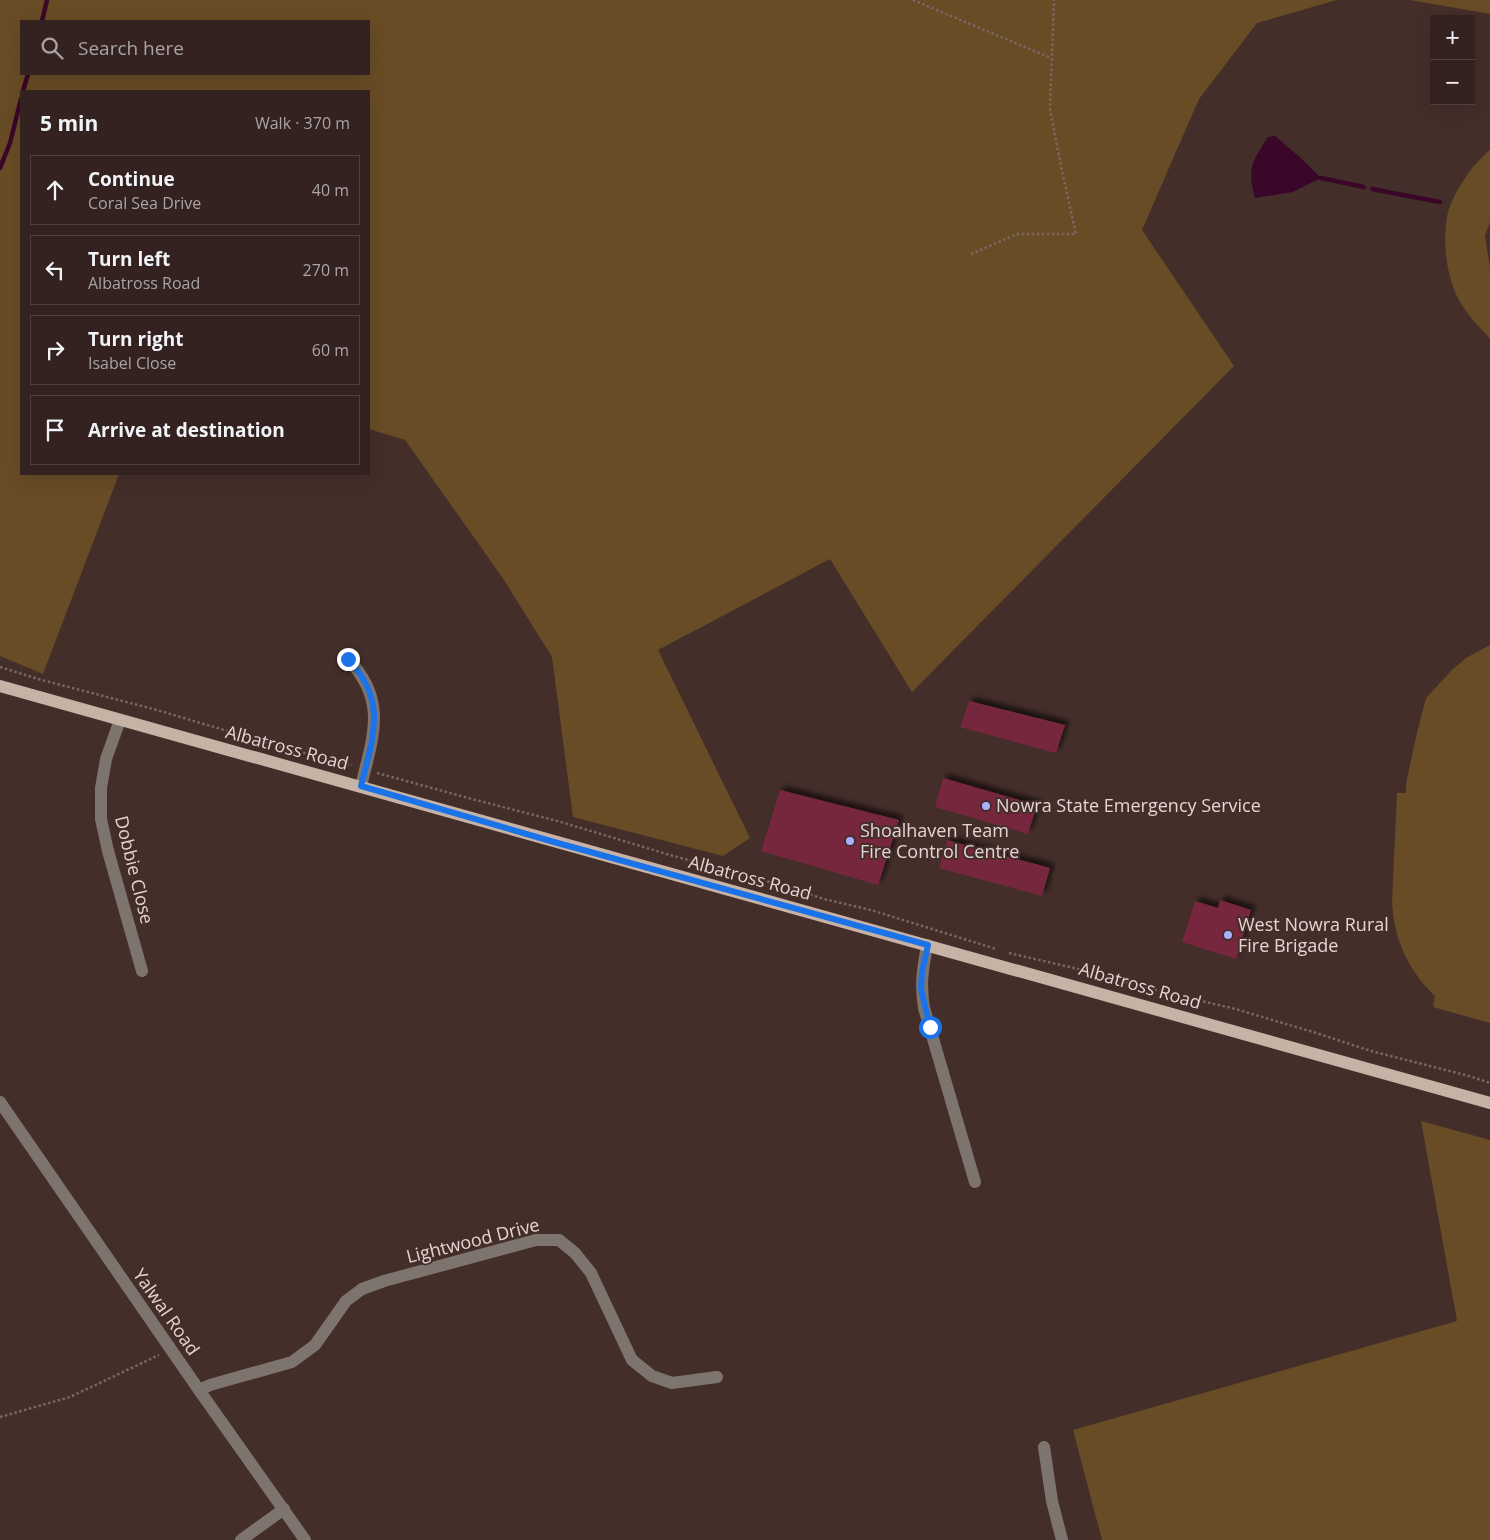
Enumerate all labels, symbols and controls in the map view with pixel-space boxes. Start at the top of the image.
map controls [1430,15,1475,105]
button: + [1430,15,1475,60]
search box [20,20,370,75]
icon: search [38,34,66,62]
text: Search here [78,35,184,61]
button: − [1430,60,1475,105]
text: 5 min [40,109,98,137]
text: Walk · 370 m [255,112,350,134]
text: Continue [88,166,175,192]
icon: ahead [41,176,69,204]
text: 40 m [312,179,349,201]
text: Coral Sea Drive [88,192,201,214]
text: Turn left [88,246,170,272]
icon: left [41,256,69,284]
text: 270 m [303,259,349,281]
text: Albatross Road [88,272,200,294]
text: Turn right [88,326,183,352]
icon: right [41,336,69,364]
text: 60 m [312,339,349,361]
text: Isabel Close [88,352,176,374]
icon: arrive [41,416,69,444]
text: Arrive at destination [88,417,285,443]
route end [337,648,360,671]
street label: Albatross Road [223,719,351,775]
place label: Nowra State Emergency Service [996,793,1261,817]
marker: Nowra State Emergency Service [980,800,992,812]
street label: Dobbie Close [110,813,160,926]
place label: Shoalhaven Team Fire Control Centre [860,818,1019,863]
marker: Shoalhaven Team Fire Control Centre [844,835,856,847]
street label: Albatross Road [686,849,814,905]
place label: West Nowra Rural Fire Brigade [1238,912,1389,957]
marker: West Nowra Rural Fire Brigade [1222,929,1234,941]
street label: Albatross Road [1076,956,1204,1014]
route start [919,1016,942,1039]
street label: Lightwood Drive [404,1212,542,1268]
street label: Yalwal Road [128,1263,206,1360]

